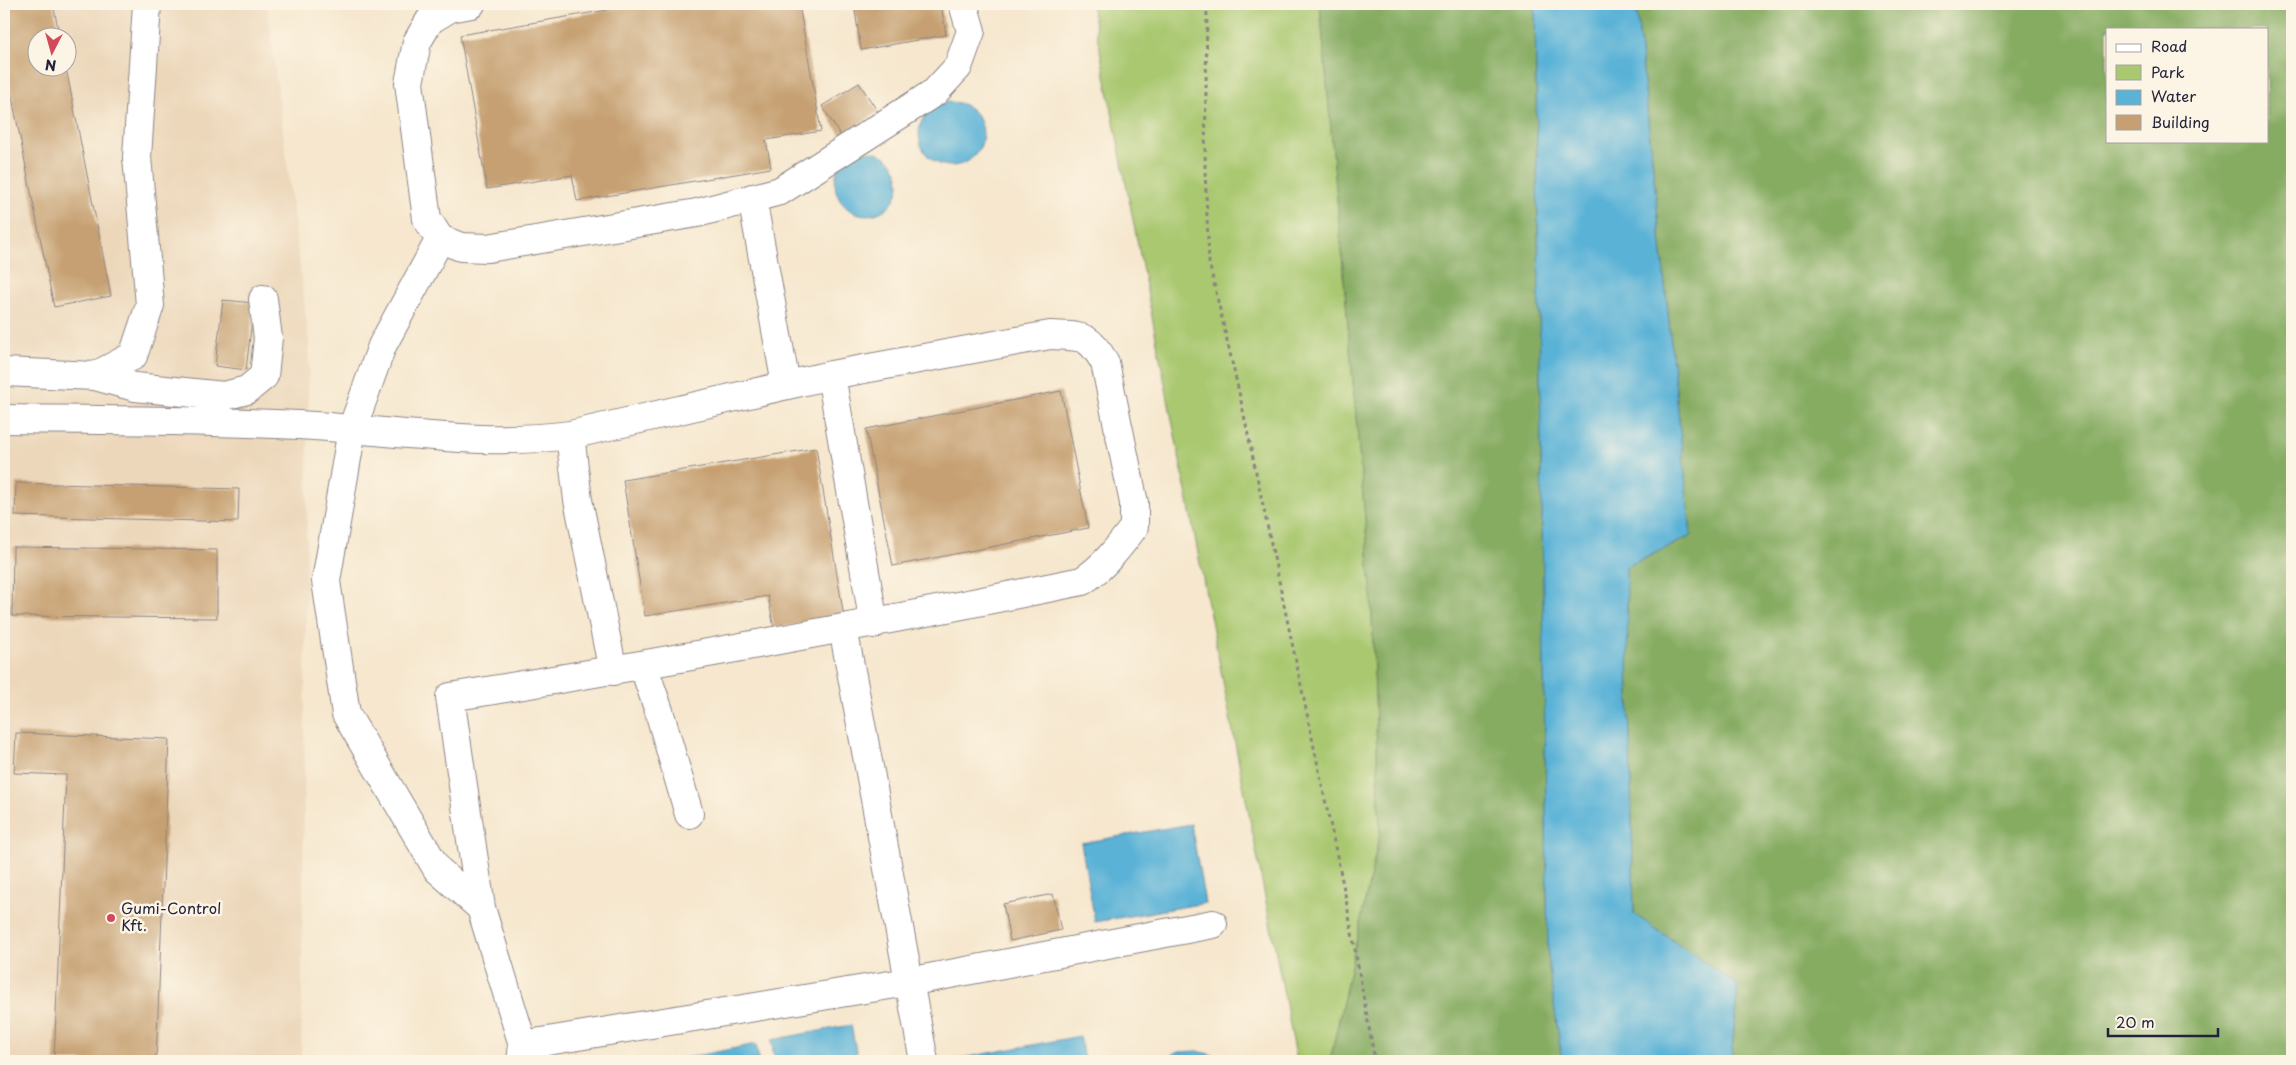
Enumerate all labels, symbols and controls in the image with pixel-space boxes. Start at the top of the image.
north arrow [28,28,78,78]
legend [2106,28,2268,142]
text: Road [2151,34,2187,57]
text: N [44,54,57,76]
text: Park [2151,60,2185,83]
text: Water [2151,84,2196,107]
text: Building [2151,110,2210,133]
place label: Gumi-Control Kft. [121,896,221,936]
marker: Gumi-Control Kft. [105,912,117,924]
scale bar [2108,1005,2218,1037]
text: 20 m [2116,1010,2155,1033]

